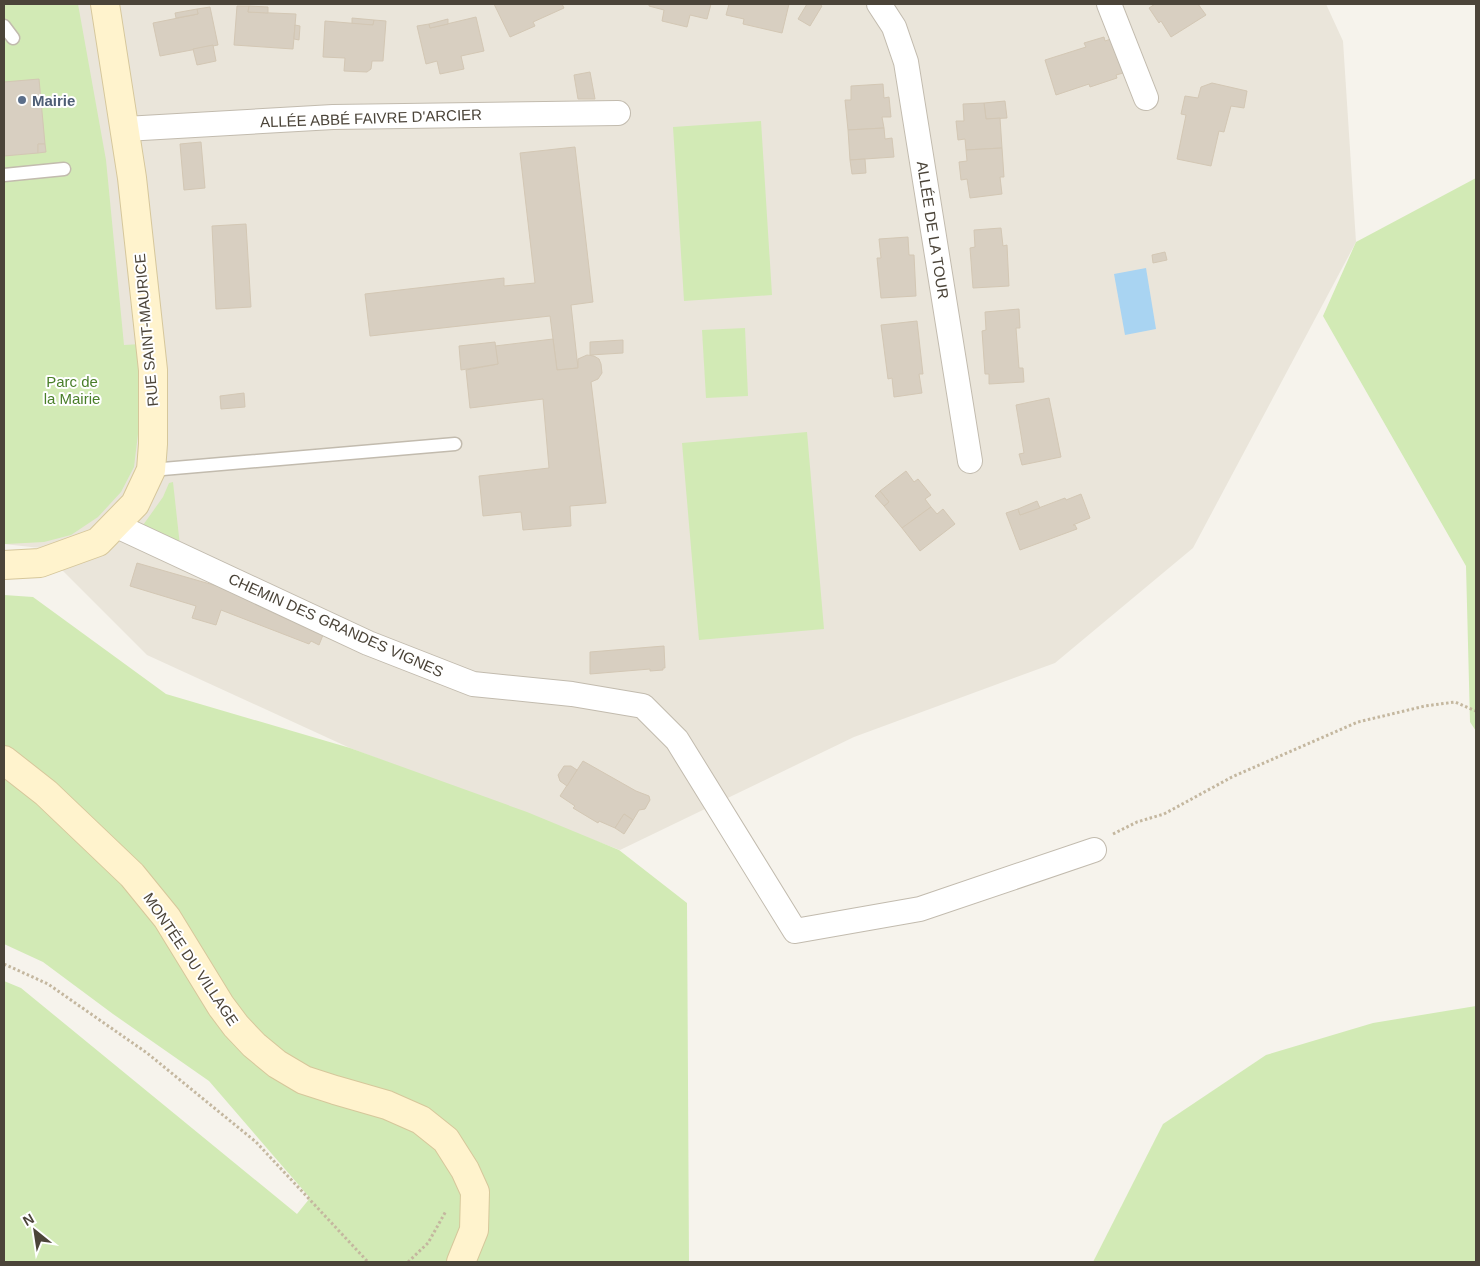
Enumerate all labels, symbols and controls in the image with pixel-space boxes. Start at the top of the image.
place label: Mairie [32,92,75,109]
marker: Mairie [16,94,28,106]
street label: ALLÉE ABBÉ FAIVRE D'ARCIER [260,106,482,130]
street label: ALLÉE DE LA TOUR [914,160,952,300]
street label: RUE SAINT-MAURICE [131,253,161,407]
park label: Parc de la Mairie [44,373,100,407]
street label: CHEMIN DES GRANDES VIGNES [226,570,446,680]
street label: MONTÉE DU VILLAGE [140,889,242,1029]
north arrow [10,1206,60,1256]
text: N [20,1210,37,1229]

